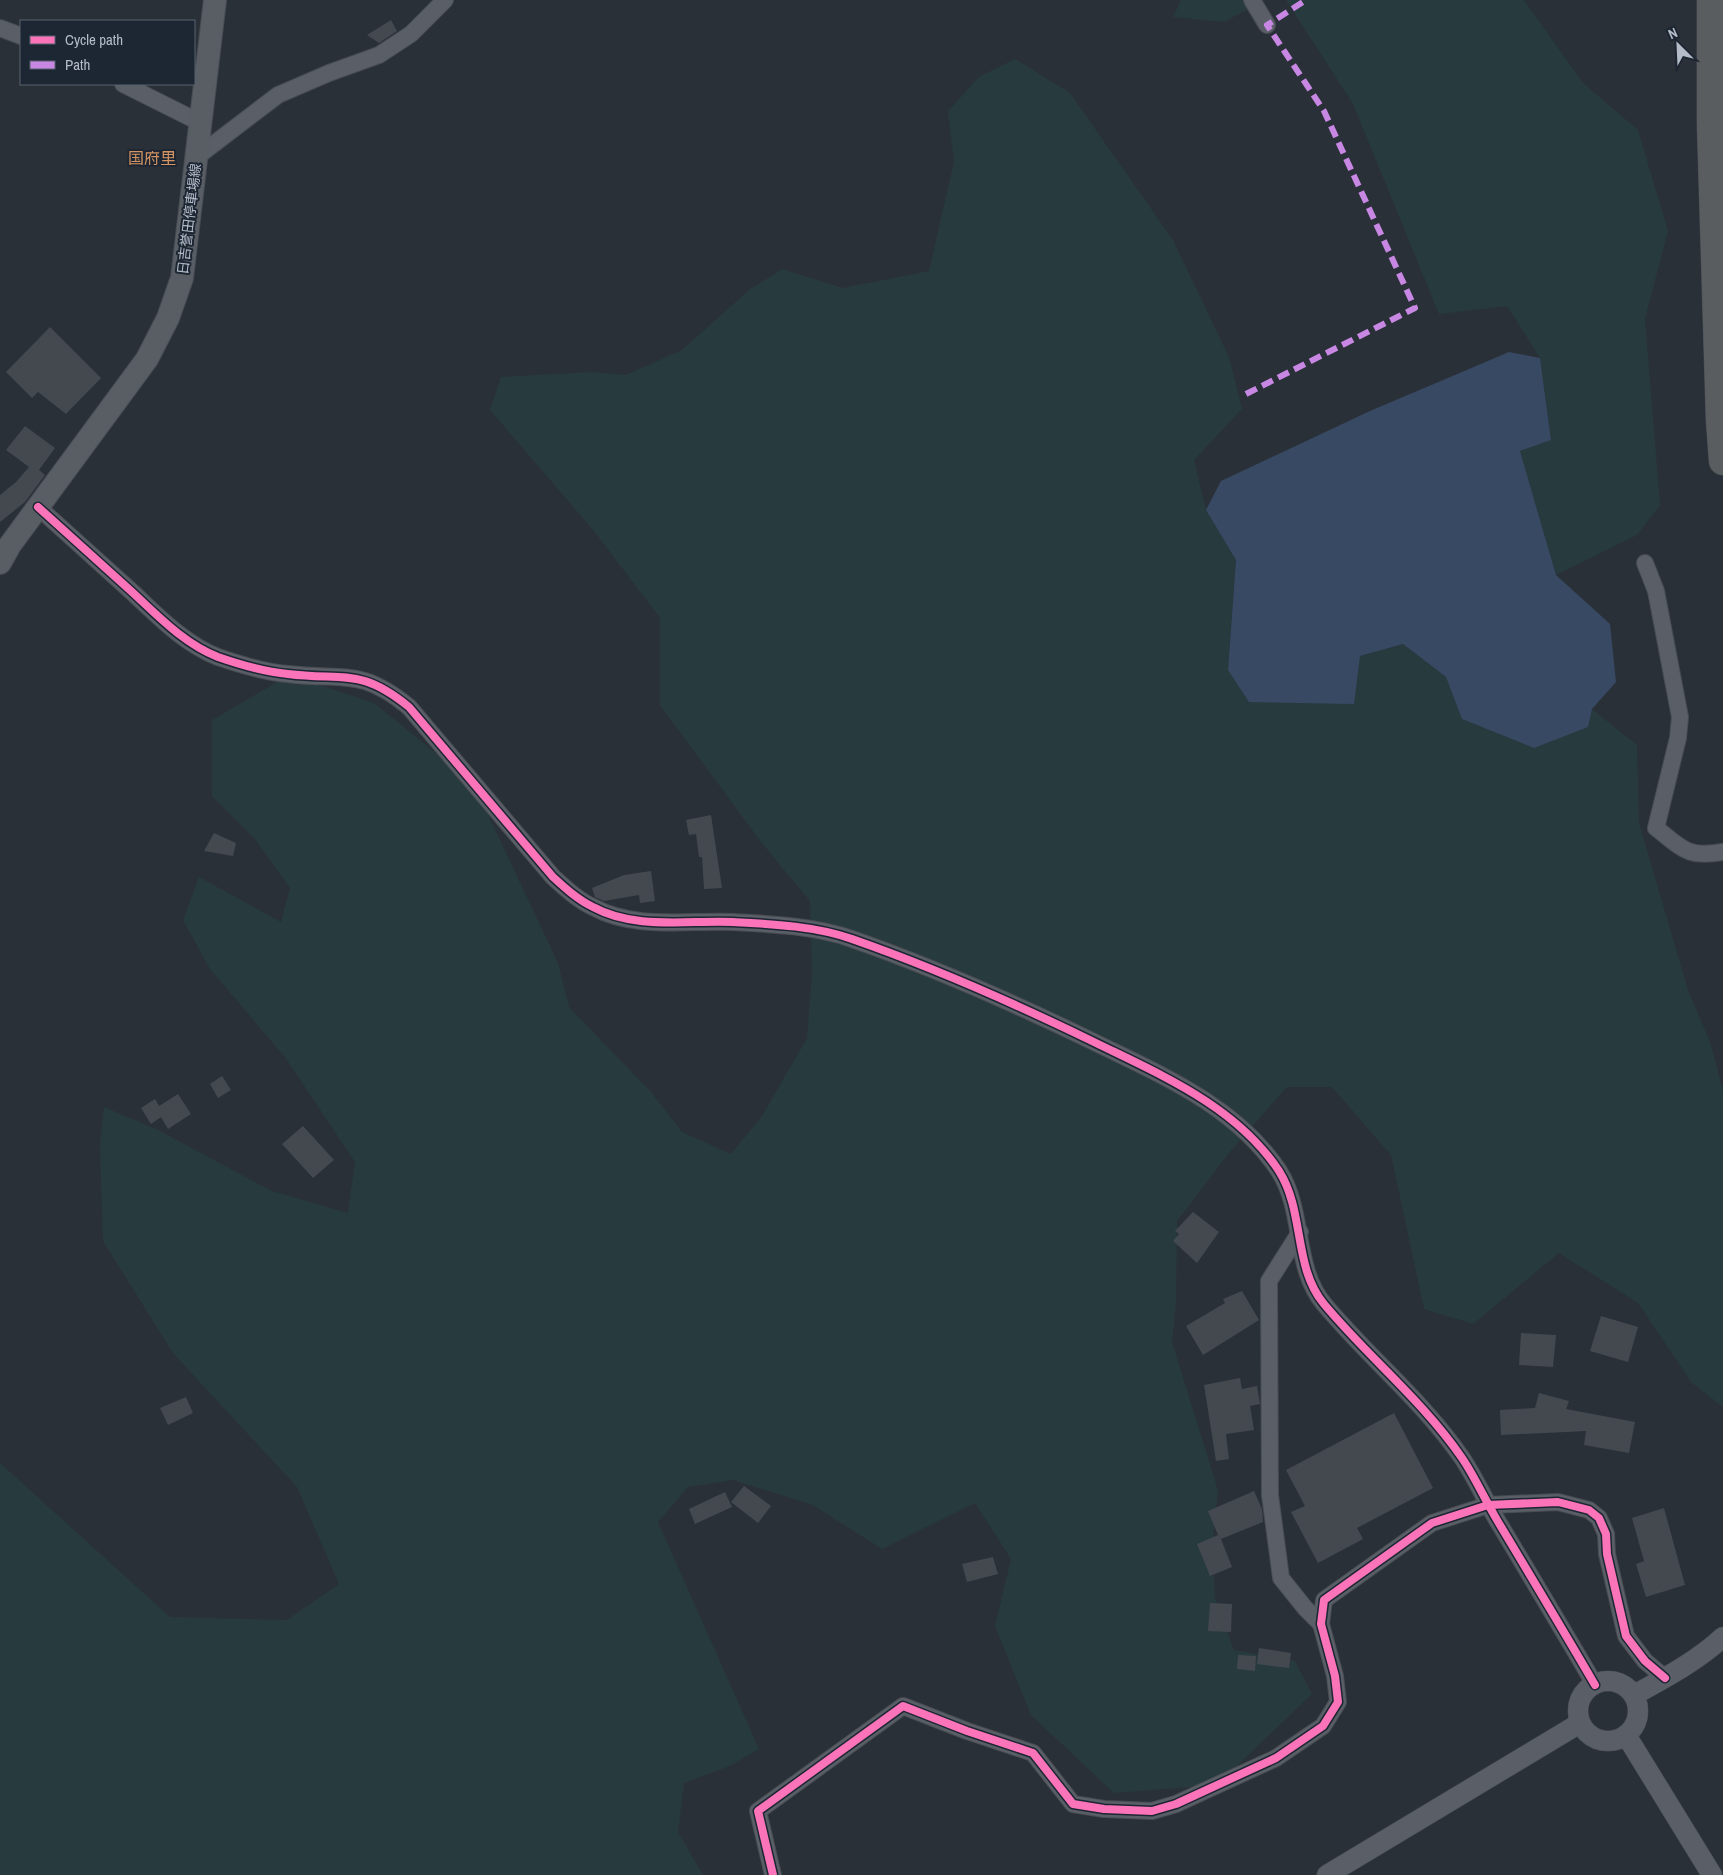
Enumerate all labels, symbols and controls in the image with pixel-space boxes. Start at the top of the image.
legend [20,20,195,85]
north arrow [1653,20,1703,70]
text: N [1665,23,1680,43]
text: Cycle path [65,29,123,50]
text: Path [65,54,90,75]
district label: 国府里 [128,147,176,169]
street label: 日吉誉田停車場線 [173,162,205,276]

